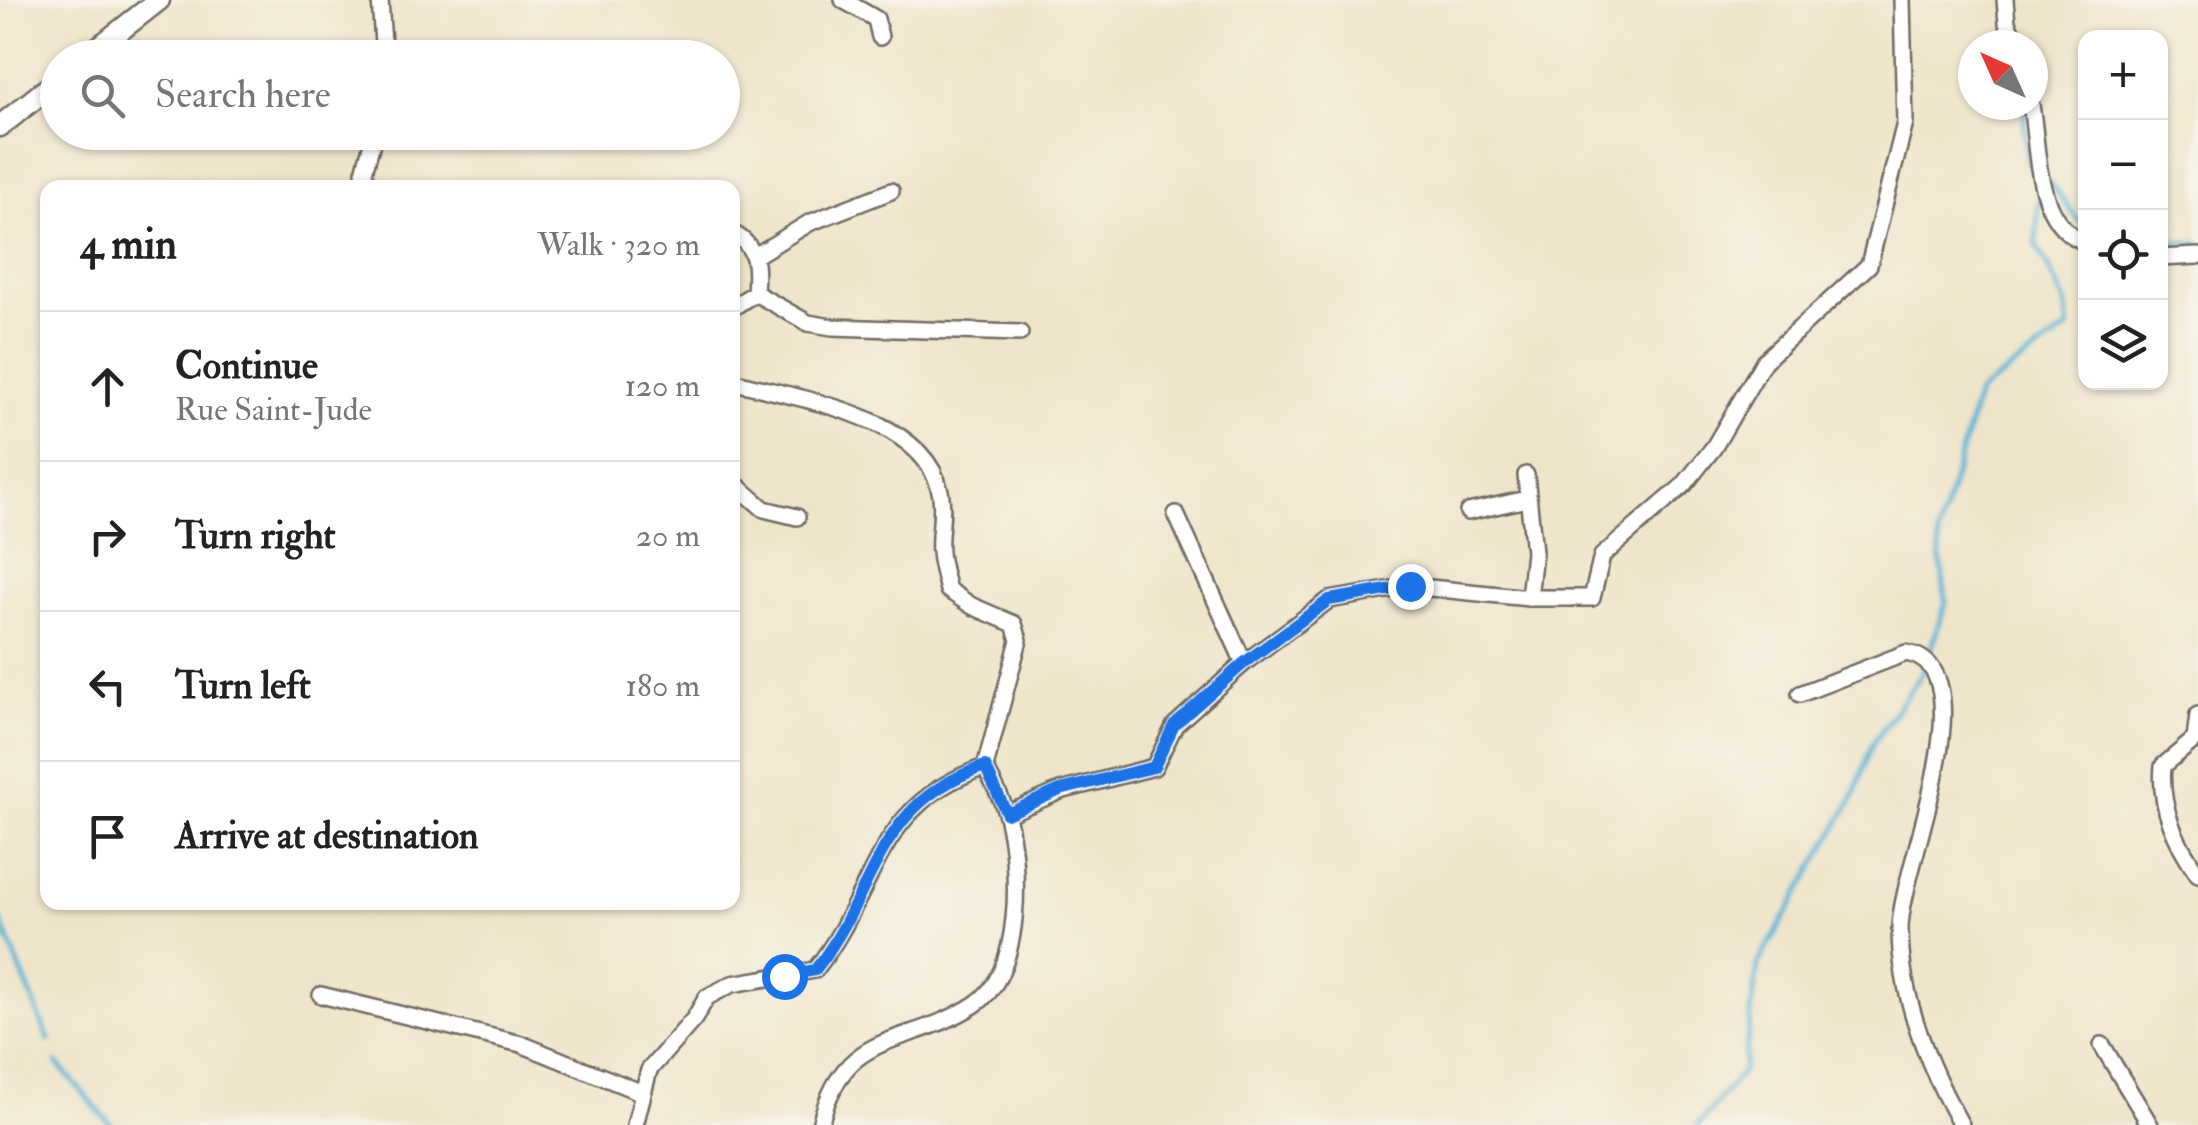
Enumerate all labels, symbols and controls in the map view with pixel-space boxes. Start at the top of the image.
north arrow [1958,30,2048,120]
map controls [2078,30,2168,390]
button: + [2078,30,2168,120]
search box [40,40,740,150]
icon: search [75,68,130,123]
text: Search here [155,71,331,119]
button: − [2078,120,2168,210]
button: locate [2078,210,2168,300]
text: 4 min [80,219,177,271]
text: Walk · 320 m [537,225,700,265]
button: layers [2078,300,2168,390]
text: Continue [175,342,318,390]
icon: ahead [80,359,135,414]
text: 120 m [624,366,700,406]
text: Rue Saint-Jude [175,390,372,430]
icon: right [80,509,135,564]
text: Turn right [175,512,336,560]
text: 20 m [636,516,700,556]
route end [1388,564,1434,610]
icon: left [80,659,135,714]
text: Turn left [175,662,311,710]
text: 180 m [626,666,700,706]
icon: arrive [80,809,135,864]
text: Arrive at destination [175,812,479,860]
route start [762,954,808,1000]

